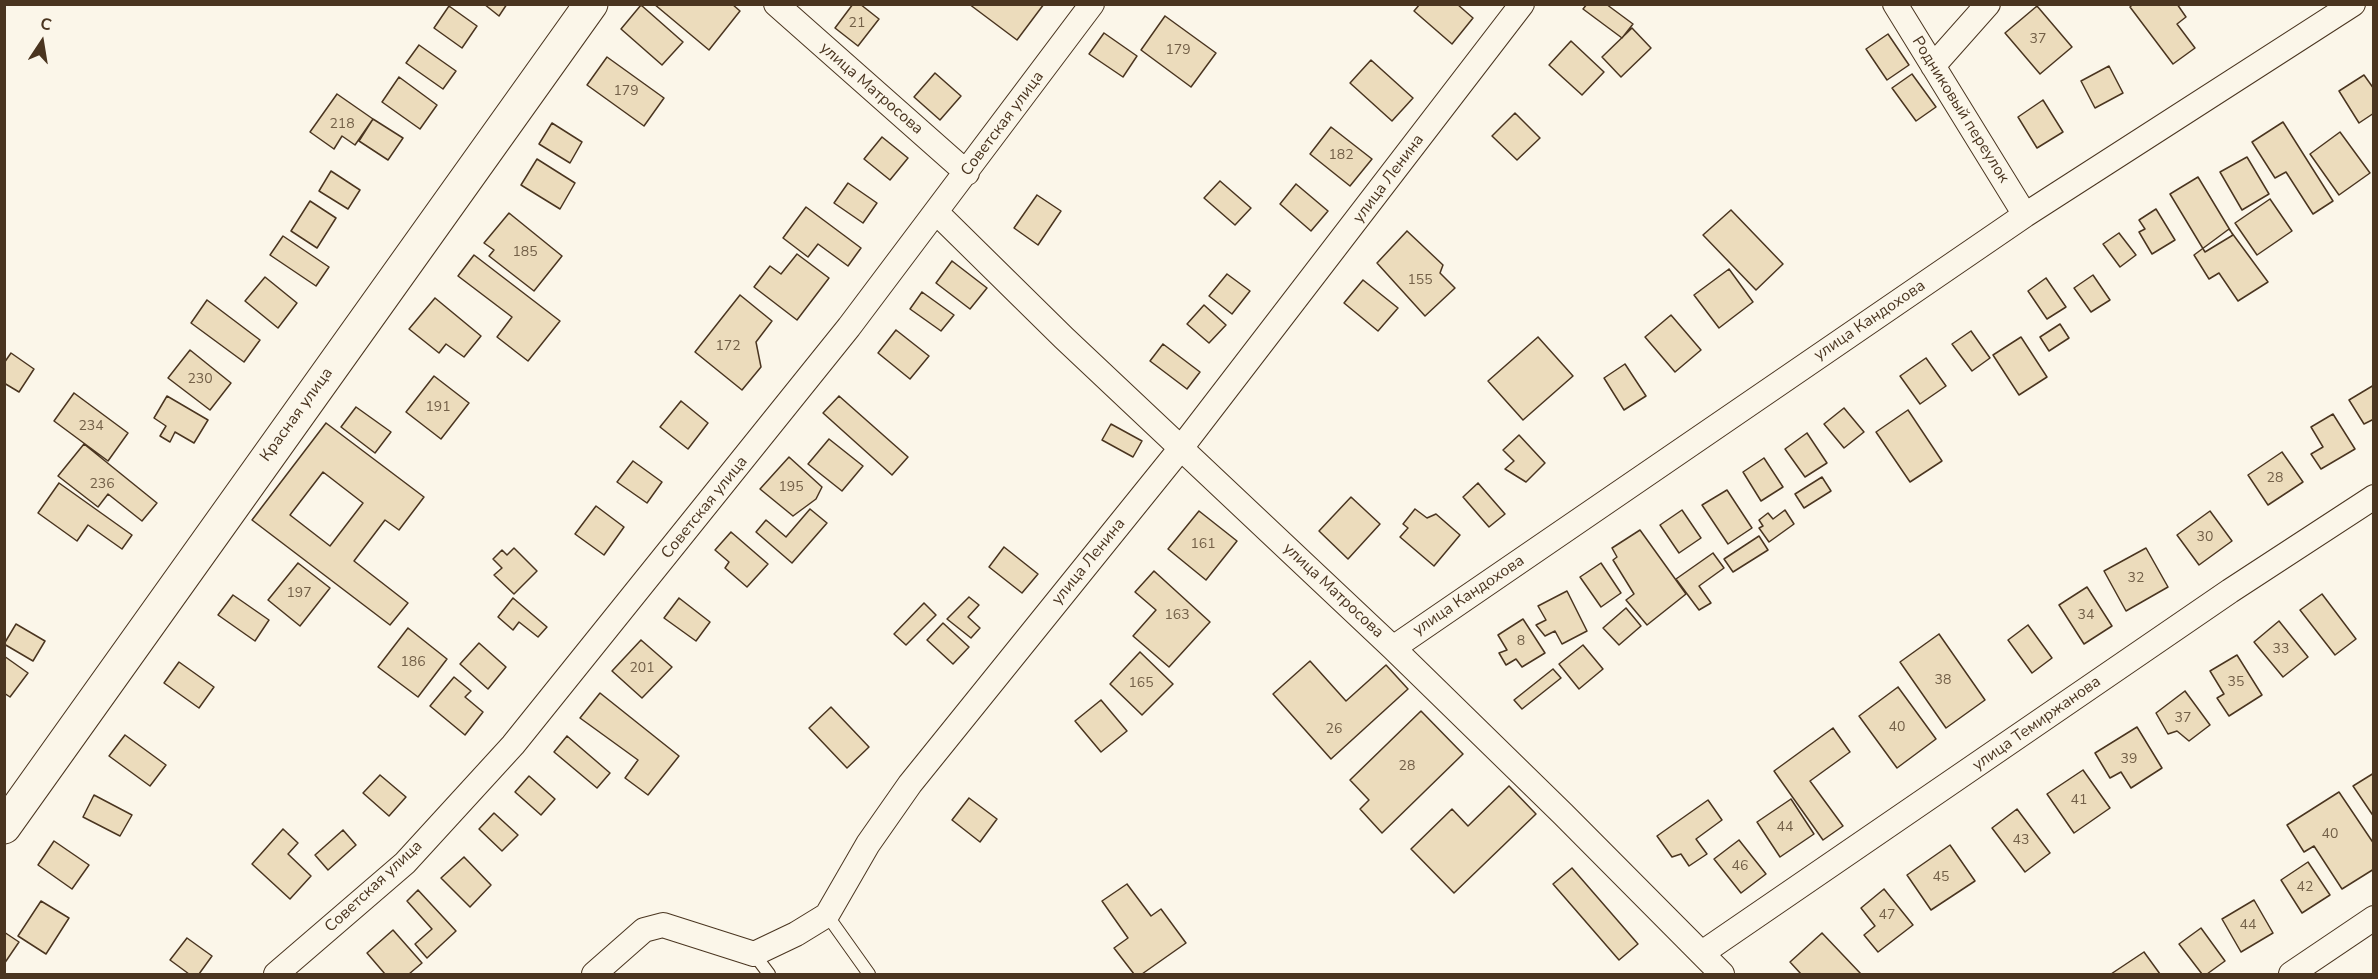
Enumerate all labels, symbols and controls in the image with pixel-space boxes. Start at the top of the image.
north arrow [12,12,72,72]
text: С [38,13,53,36]
house number: 21 [849,16,865,32]
house number: 37 [2030,32,2046,48]
street label: Родниковый переулок [1907,33,2013,187]
street label: улица Матросова [815,39,927,139]
house number: 179 [1165,43,1191,59]
street label: Советская улица [957,68,1049,180]
house number: 179 [613,84,639,100]
house number: 218 [329,117,355,133]
street label: улица Ленина [1349,131,1429,227]
house number: 182 [1328,148,1354,164]
house number: 185 [512,245,538,261]
house number: 155 [1407,273,1433,289]
street label: улица Кандохова [1811,277,1929,365]
house number: 172 [715,339,741,355]
street label: Красная улица [257,364,337,466]
house number: 230 [187,372,213,388]
house number: 191 [425,400,451,416]
house number: 234 [78,419,104,435]
street label: Советская улица [658,453,752,563]
house number: 28 [2267,471,2283,487]
house number: 236 [89,477,115,493]
house number: 195 [778,480,804,496]
street label: улица Ленина [1048,515,1130,609]
house number: 30 [2197,530,2213,546]
house number: 161 [1190,537,1216,553]
street label: улица Матросова [1279,539,1387,643]
street label: улица Кандохова [1410,552,1528,640]
house number: 32 [2128,571,2144,587]
house number: 197 [286,586,312,602]
house number: 163 [1164,608,1190,624]
house number: 34 [2078,608,2094,624]
house number: 8 [1517,634,1525,650]
house number: 33 [2273,642,2289,658]
house number: 186 [400,655,426,671]
house number: 201 [629,661,655,677]
street label: улица Темиржанова [1969,672,2105,776]
house number: 38 [1935,673,1951,689]
house number: 35 [2228,675,2244,691]
house number: 165 [1128,676,1154,692]
house number: 37 [2175,711,2191,727]
house number: 40 [1889,720,1905,736]
house number: 26 [1326,722,1342,738]
house number: 39 [2121,752,2137,768]
house number: 28 [1399,759,1415,775]
house number: 41 [2071,793,2087,809]
house number: 44 [1777,820,1793,836]
house number: 40 [2322,827,2338,843]
house number: 43 [2013,833,2029,849]
street label: Советская улица [321,837,427,937]
house number: 46 [1732,859,1748,875]
house number: 45 [1933,870,1949,886]
house number: 42 [2297,880,2313,896]
house number: 47 [1879,908,1895,924]
house number: 44 [2240,918,2256,934]

